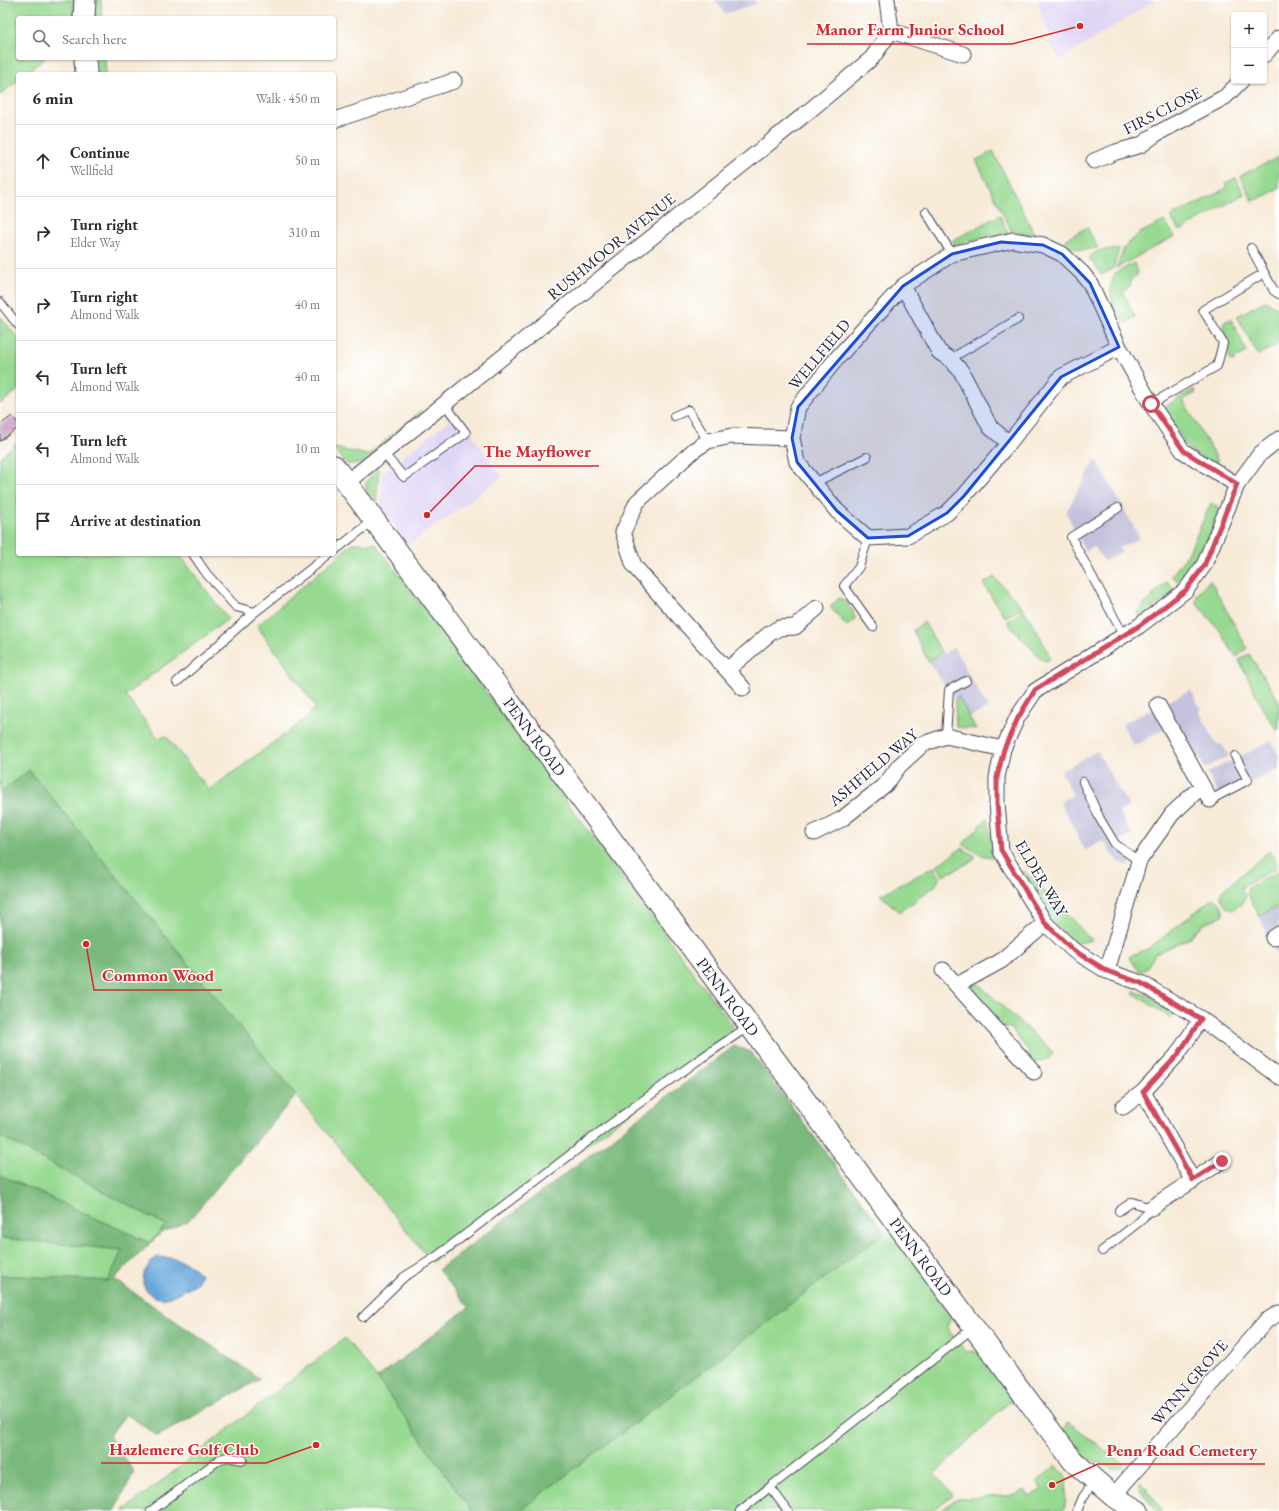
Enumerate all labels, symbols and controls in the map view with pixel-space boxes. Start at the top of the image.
map controls [1231,12,1267,84]
button: + [1231,12,1267,48]
callout: Manor Farm Junior School [807,15,1012,44]
search box [16,16,336,60]
text: Manor Farm Junior School [815,18,1005,40]
icon: search [30,27,52,49]
text: Search here [62,29,127,48]
button: − [1231,48,1267,84]
street label: FIRS CLOSE [1120,82,1205,139]
text: 6 min [32,87,73,109]
text: Walk · 450 m [256,90,320,107]
text: Continue [70,143,130,162]
icon: ahead [32,150,54,172]
text: 50 m [295,152,320,169]
text: Wellfield [70,162,113,179]
street label: RUSHMOOR AVENUE [543,188,680,305]
text: Turn right [70,215,138,234]
icon: right [32,222,54,244]
text: 310 m [289,224,320,241]
text: Elder Way [70,234,120,251]
text: Turn right [70,287,138,306]
icon: right [32,294,54,316]
text: 40 m [295,296,320,313]
text: Almond Walk [70,306,140,323]
street label: WELLFIELD [784,314,855,394]
text: Turn left [70,359,127,378]
icon: left [32,366,54,388]
text: 40 m [295,368,320,385]
text: Almond Walk [70,378,140,395]
route start [1142,395,1160,413]
text: Turn left [70,431,127,450]
callout: The Mayflower [475,437,599,466]
icon: left [32,438,54,460]
text: 10 m [295,440,320,457]
text: The Mayflower [483,440,591,462]
text: Almond Walk [70,450,140,467]
icon: arrive [32,510,54,532]
text: Arrive at destination [70,511,201,530]
street label: PENN ROAD [498,693,571,780]
street label: ASHFIELD WAY [824,723,923,812]
street label: ELDER WAY [1010,836,1073,921]
street label: PENN ROAD [692,953,764,1040]
callout: Common Wood [94,961,222,990]
text: Common Wood [102,964,215,986]
route end [1213,1152,1231,1170]
street label: PENN ROAD [885,1214,957,1301]
street label: WYNN GROVE [1146,1335,1232,1430]
callout: Hazlemere Golf Club [101,1434,266,1463]
callout: Penn Road Cemetery [1098,1435,1265,1464]
text: Hazlemere Golf Club [109,1438,259,1460]
text: Penn Road Cemetery [1106,1439,1258,1461]

